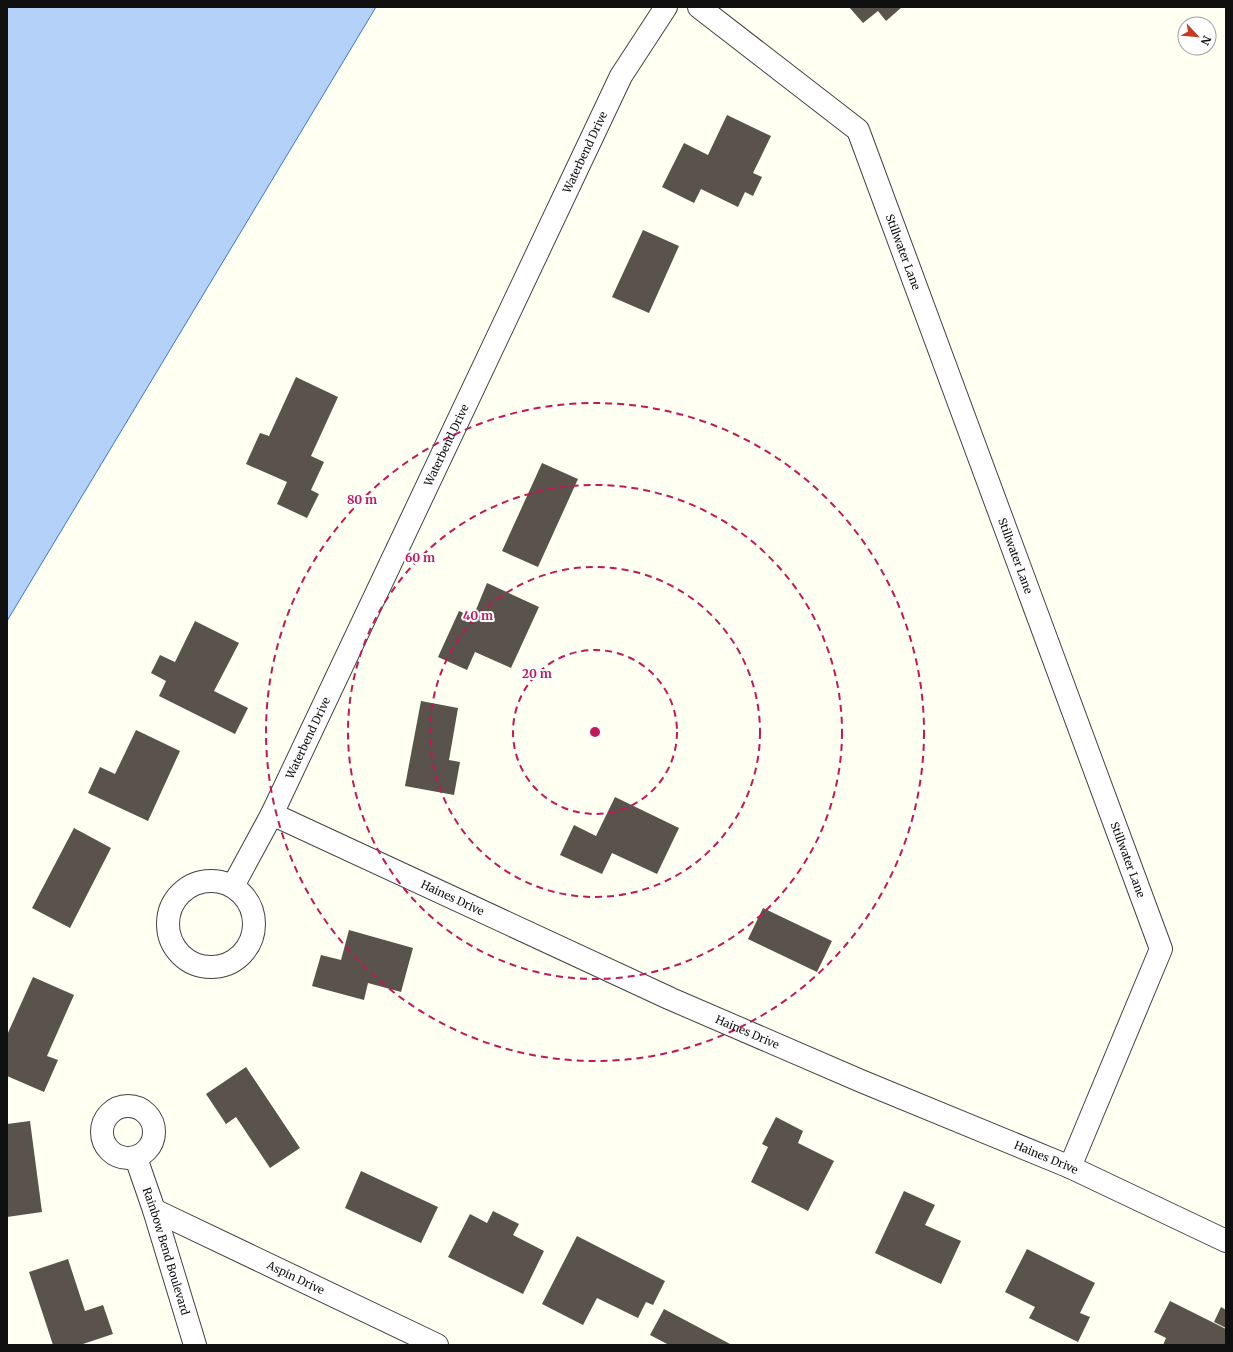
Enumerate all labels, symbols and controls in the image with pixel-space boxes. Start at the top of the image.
north arrow [1177,16,1217,56]
text: N [1198,33,1214,48]
street label: Waterbend Drive [559,109,610,196]
street label: Stillwater Lane [883,212,924,292]
street label: Waterbend Drive [421,402,472,489]
text: 80 m [347,492,377,507]
street label: Stillwater Lane [995,516,1036,596]
text: 60 m [405,550,435,565]
text: 40 m [463,608,493,623]
text: 20 m [522,666,552,681]
street label: Waterbend Drive [282,695,333,782]
centre of rings [588,725,602,739]
street label: Stillwater Lane [1108,820,1148,900]
street label: Haines Drive [419,877,487,918]
street label: Haines Drive [713,1012,782,1052]
street label: Haines Drive [1012,1138,1081,1177]
street label: Rainbow Bend Boulevard [140,1185,193,1317]
street label: Aspin Drive [264,1258,327,1297]

